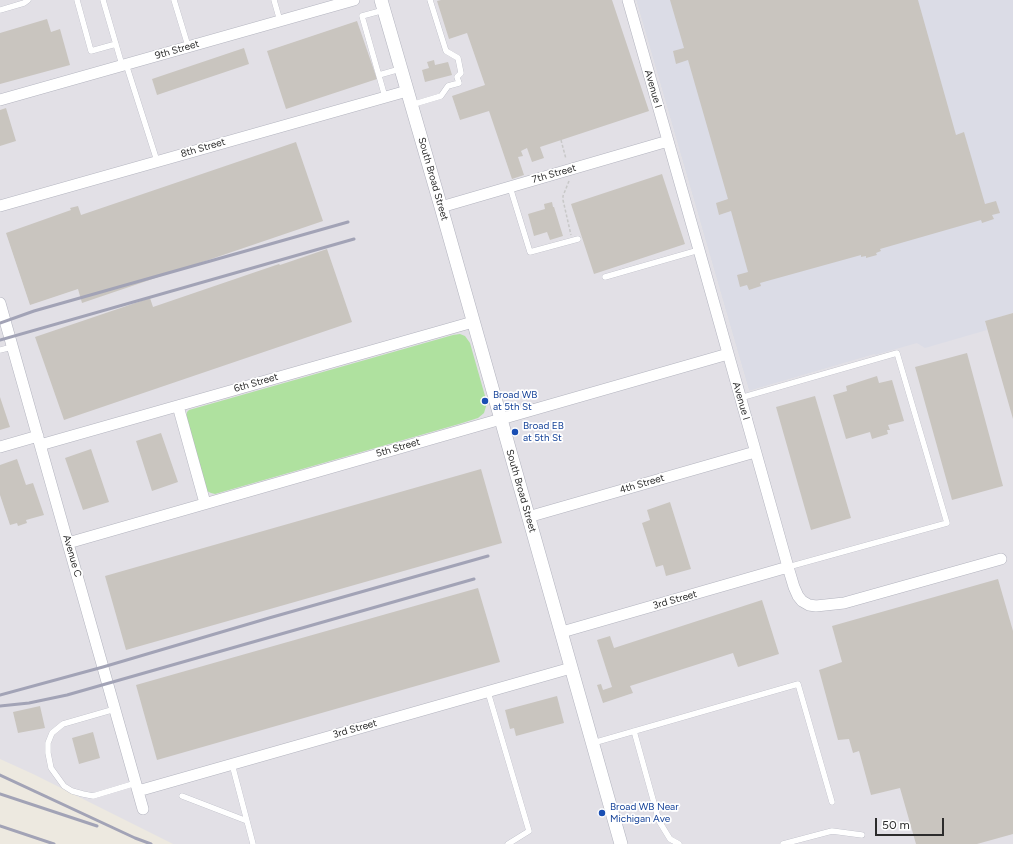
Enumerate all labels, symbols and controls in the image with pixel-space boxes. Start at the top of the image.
street label: 9th Street [153,38,201,62]
street label: Avenue I [642,69,664,109]
street label: 8th Street [179,136,227,160]
street label: South Broad Street [415,136,451,222]
street label: 7th Street [531,162,577,186]
street label: 6th Street [232,371,280,395]
street label: Avenue I [730,381,752,421]
place label: Broad WB at 5th St [493,389,537,412]
marker: Broad WB at 5th St [480,396,490,406]
place label: Broad EB at 5th St [523,420,564,444]
marker: Broad EB at 5th St [510,427,520,437]
street label: 5th Street [374,436,422,460]
street label: South Broad Street [503,448,539,534]
street label: 4th Street [618,472,666,496]
street label: Avenue C [60,533,84,579]
street label: 3rd Street [652,588,698,612]
street label: 3rd Street [332,717,378,741]
place label: Broad WB Near Michigan Ave [610,801,679,824]
marker: Broad WB Near Michigan Ave [597,808,607,818]
scale bar [877,810,946,836]
text: 50 m [882,818,910,832]

